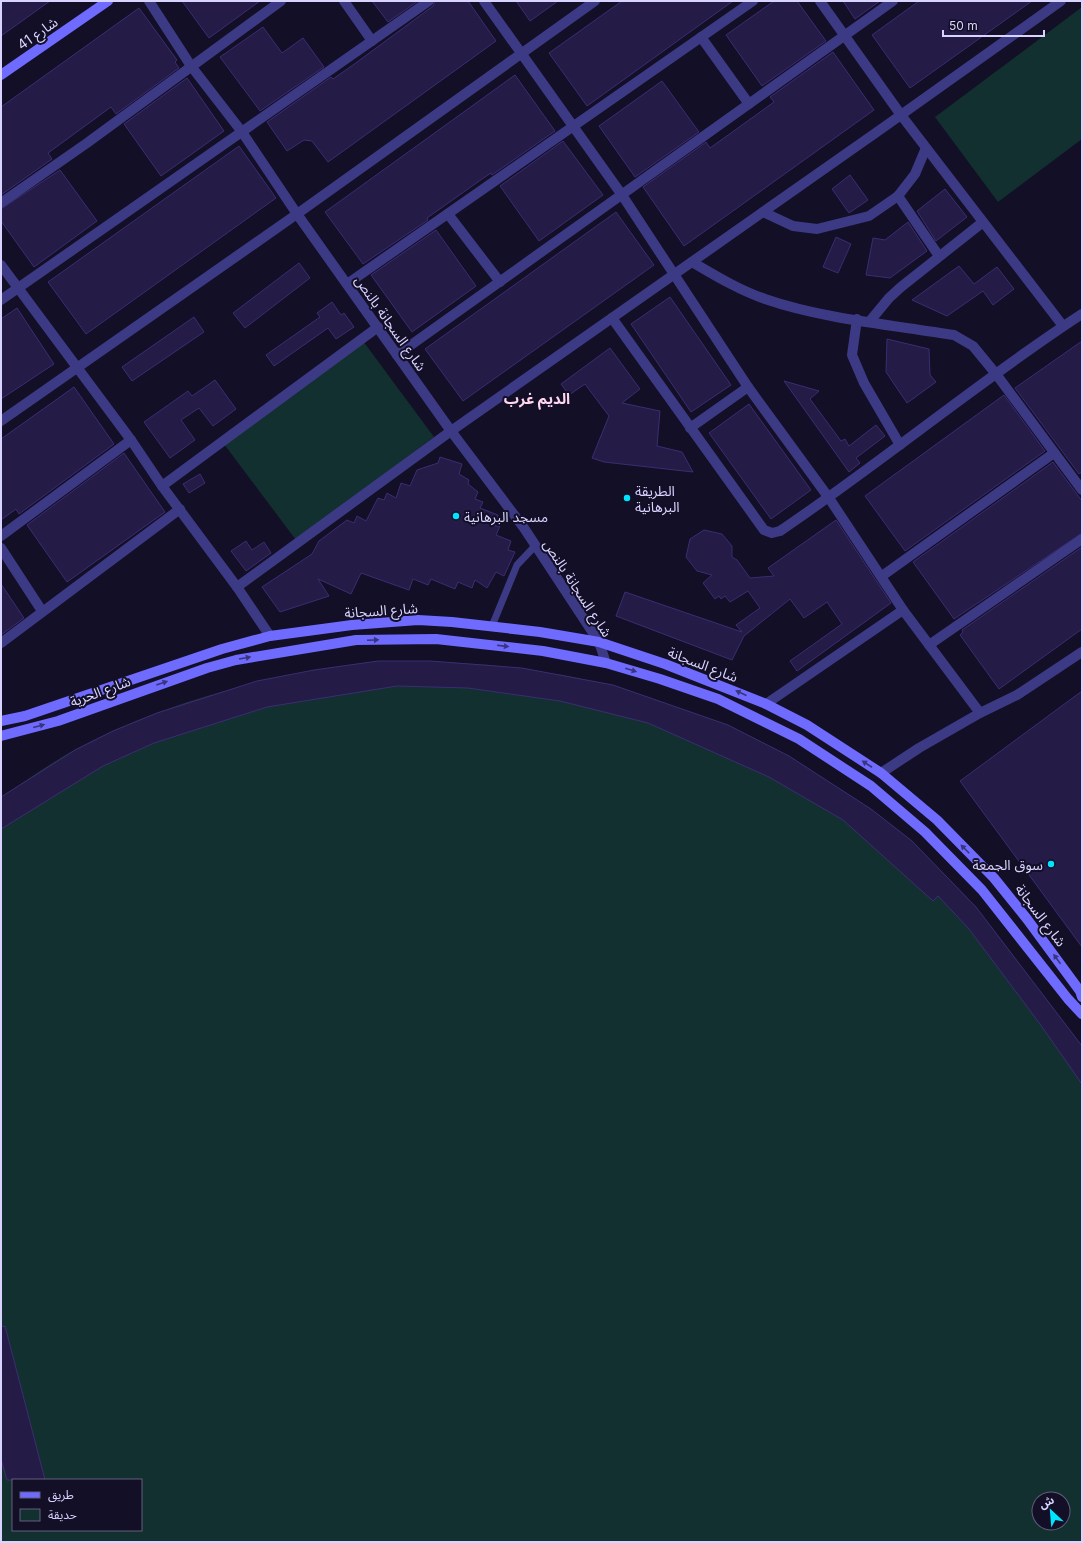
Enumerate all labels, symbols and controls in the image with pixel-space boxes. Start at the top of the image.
scale bar [943,12,1044,38]
street label: شارع 41 [13,13,62,56]
text: 50 m [949,18,978,33]
street label: شارع السجانة بالنص [349,272,430,376]
district label: الديم غرب [504,389,570,410]
place label: الطريقة البرهانية [635,482,680,516]
marker: الطريقة البرهانية [622,493,632,503]
place label: مسجد البرهانية [464,508,548,526]
marker: مسجد البرهانية [451,511,461,521]
street label: شارع السجانة بالنص [538,536,616,642]
street label: شارع السجانة [344,599,419,624]
one-way arrow [367,636,379,643]
one-way arrow [497,643,509,649]
street label: شارع السجانة [664,643,740,688]
one-way arrow [239,655,251,661]
one-way arrow [625,667,637,673]
street label: شارع الحرية [67,672,134,713]
one-way arrow [156,680,168,686]
one-way arrow [735,690,747,696]
one-way arrow [32,722,45,728]
one-way arrow [861,760,873,767]
one-way arrow [960,844,970,854]
place label: سوق الجمعة [973,856,1043,874]
marker: سوق الجمعة [1046,859,1056,869]
street label: شارع السجانة [1010,880,1070,951]
one-way arrow [1052,954,1061,965]
legend [12,1479,142,1531]
text: طريق [48,1487,74,1503]
north arrow [1031,1491,1071,1531]
text: ش [1037,1492,1056,1512]
text: حديقة [48,1507,77,1522]

